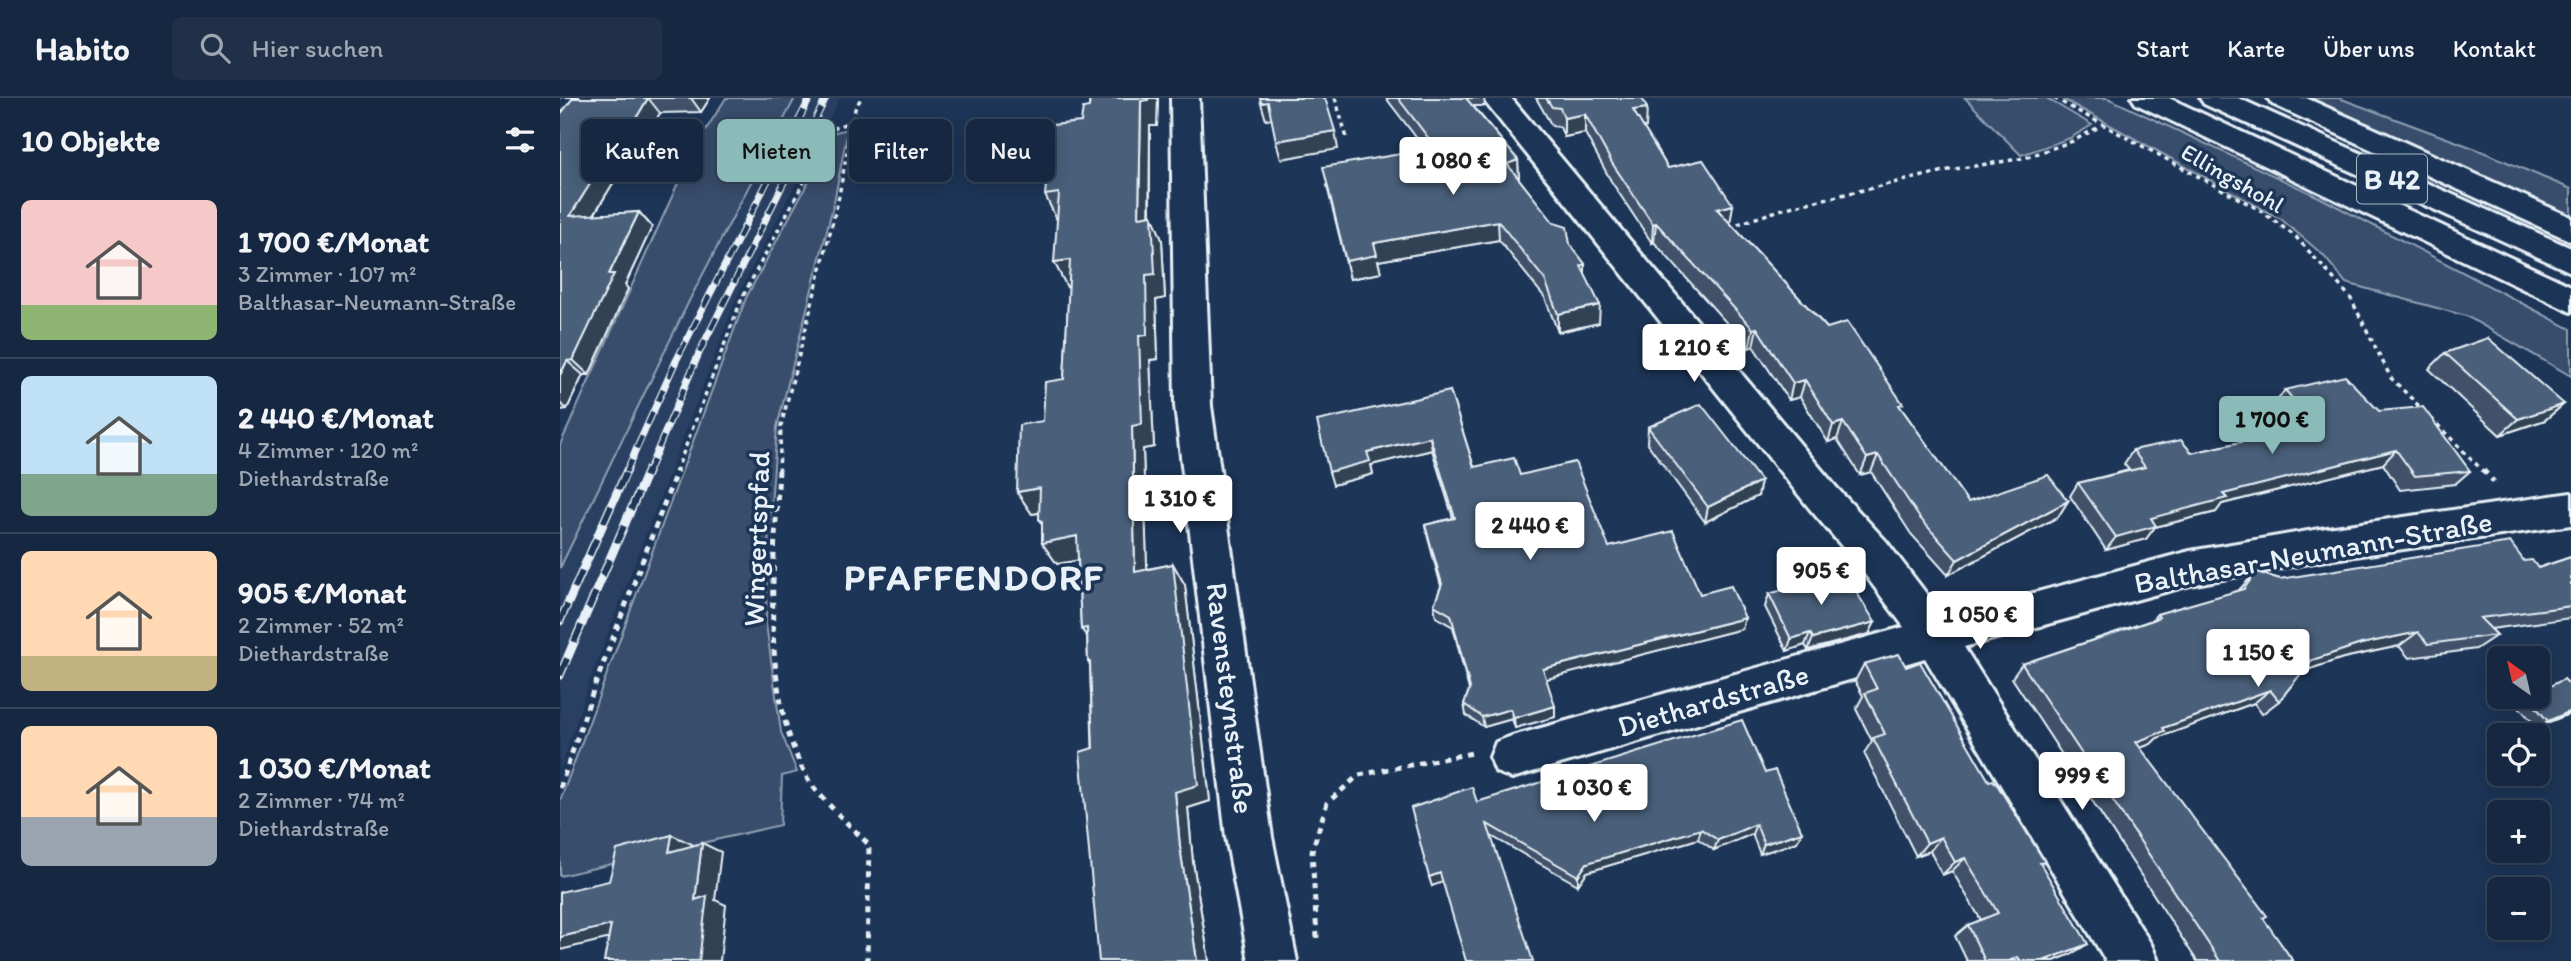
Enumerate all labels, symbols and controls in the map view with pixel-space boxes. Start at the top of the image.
search box [172,17,662,80]
text: Habito [35,29,130,68]
icon: search [196,29,234,67]
text: Hier suchen [252,32,383,64]
text: Start [2136,34,2189,63]
text: Karte [2227,34,2285,63]
text: Über uns [2323,34,2415,63]
text: Kontakt [2453,34,2536,63]
chip: Kaufen [581,119,703,182]
chip: Mieten [717,119,835,182]
chip: Filter [849,119,952,182]
chip: Neu [966,119,1055,182]
icon: filters [501,121,539,159]
text: 10 Objekte [21,122,160,159]
street label: Ellingshohl [2176,137,2290,219]
pin: 1 080 € [1388,138,1518,197]
text: 1 080 € [1415,146,1491,174]
road number: B 42 [2357,154,2427,204]
text: 1 700 €/Monat [238,223,429,260]
icon: home [77,228,161,312]
text: 3 Zimmer · 107 m² [238,260,416,288]
text: Balthasar-Neumann-Straße [238,288,516,316]
pin: 1 210 € [1629,324,1759,384]
text: 1 210 € [1658,333,1730,361]
pin: 1 700 € [2207,396,2337,456]
text: 2 440 €/Monat [238,399,433,436]
icon: home [77,404,161,488]
text: 1 700 € [2235,405,2309,433]
text: 4 Zimmer · 120 m² [238,436,418,464]
street label: Wingertspfad [734,451,778,627]
text: Diethardstraße [238,464,389,492]
pin: 1 310 € [1115,476,1245,535]
text: 1 310 € [1144,484,1216,512]
street label: Balthasar-Neumann-Straße [2131,502,2495,602]
pin: 2 440 € [1465,503,1595,562]
text: 2 440 € [1491,511,1569,539]
pin: 905 € [1772,547,1870,607]
district label: PFAFFENDORF [844,555,1104,599]
text: 905 € [1793,556,1849,584]
text: 905 €/Monat [238,574,406,611]
icon: home [77,579,161,663]
street label: Ravensteynstraße [1198,580,1264,816]
pin: 1 050 € [1915,592,2045,651]
text: 1 050 € [1943,600,2017,628]
text: 2 Zimmer · 52 m² [238,611,404,639]
pin: 1 150 € [2193,630,2323,689]
text: 1 150 € [2222,638,2294,666]
text: Diethardstraße [238,639,389,667]
north arrow [2487,646,2550,709]
map controls [2487,646,2550,940]
street label: Diethardstraße [1613,655,1813,745]
button: locate [2487,723,2550,786]
text: 1 030 €/Monat [238,749,430,786]
pin: 999 € [2033,752,2131,812]
icon: home [77,754,161,838]
text: 999 € [2055,761,2109,789]
pin: 1 030 € [1529,764,1659,824]
text: 1 030 € [1556,773,1632,801]
text: 2 Zimmer · 74 m² [238,786,405,814]
button: + [2487,800,2550,863]
text: Diethardstraße [238,814,389,842]
button: − [2487,877,2550,940]

